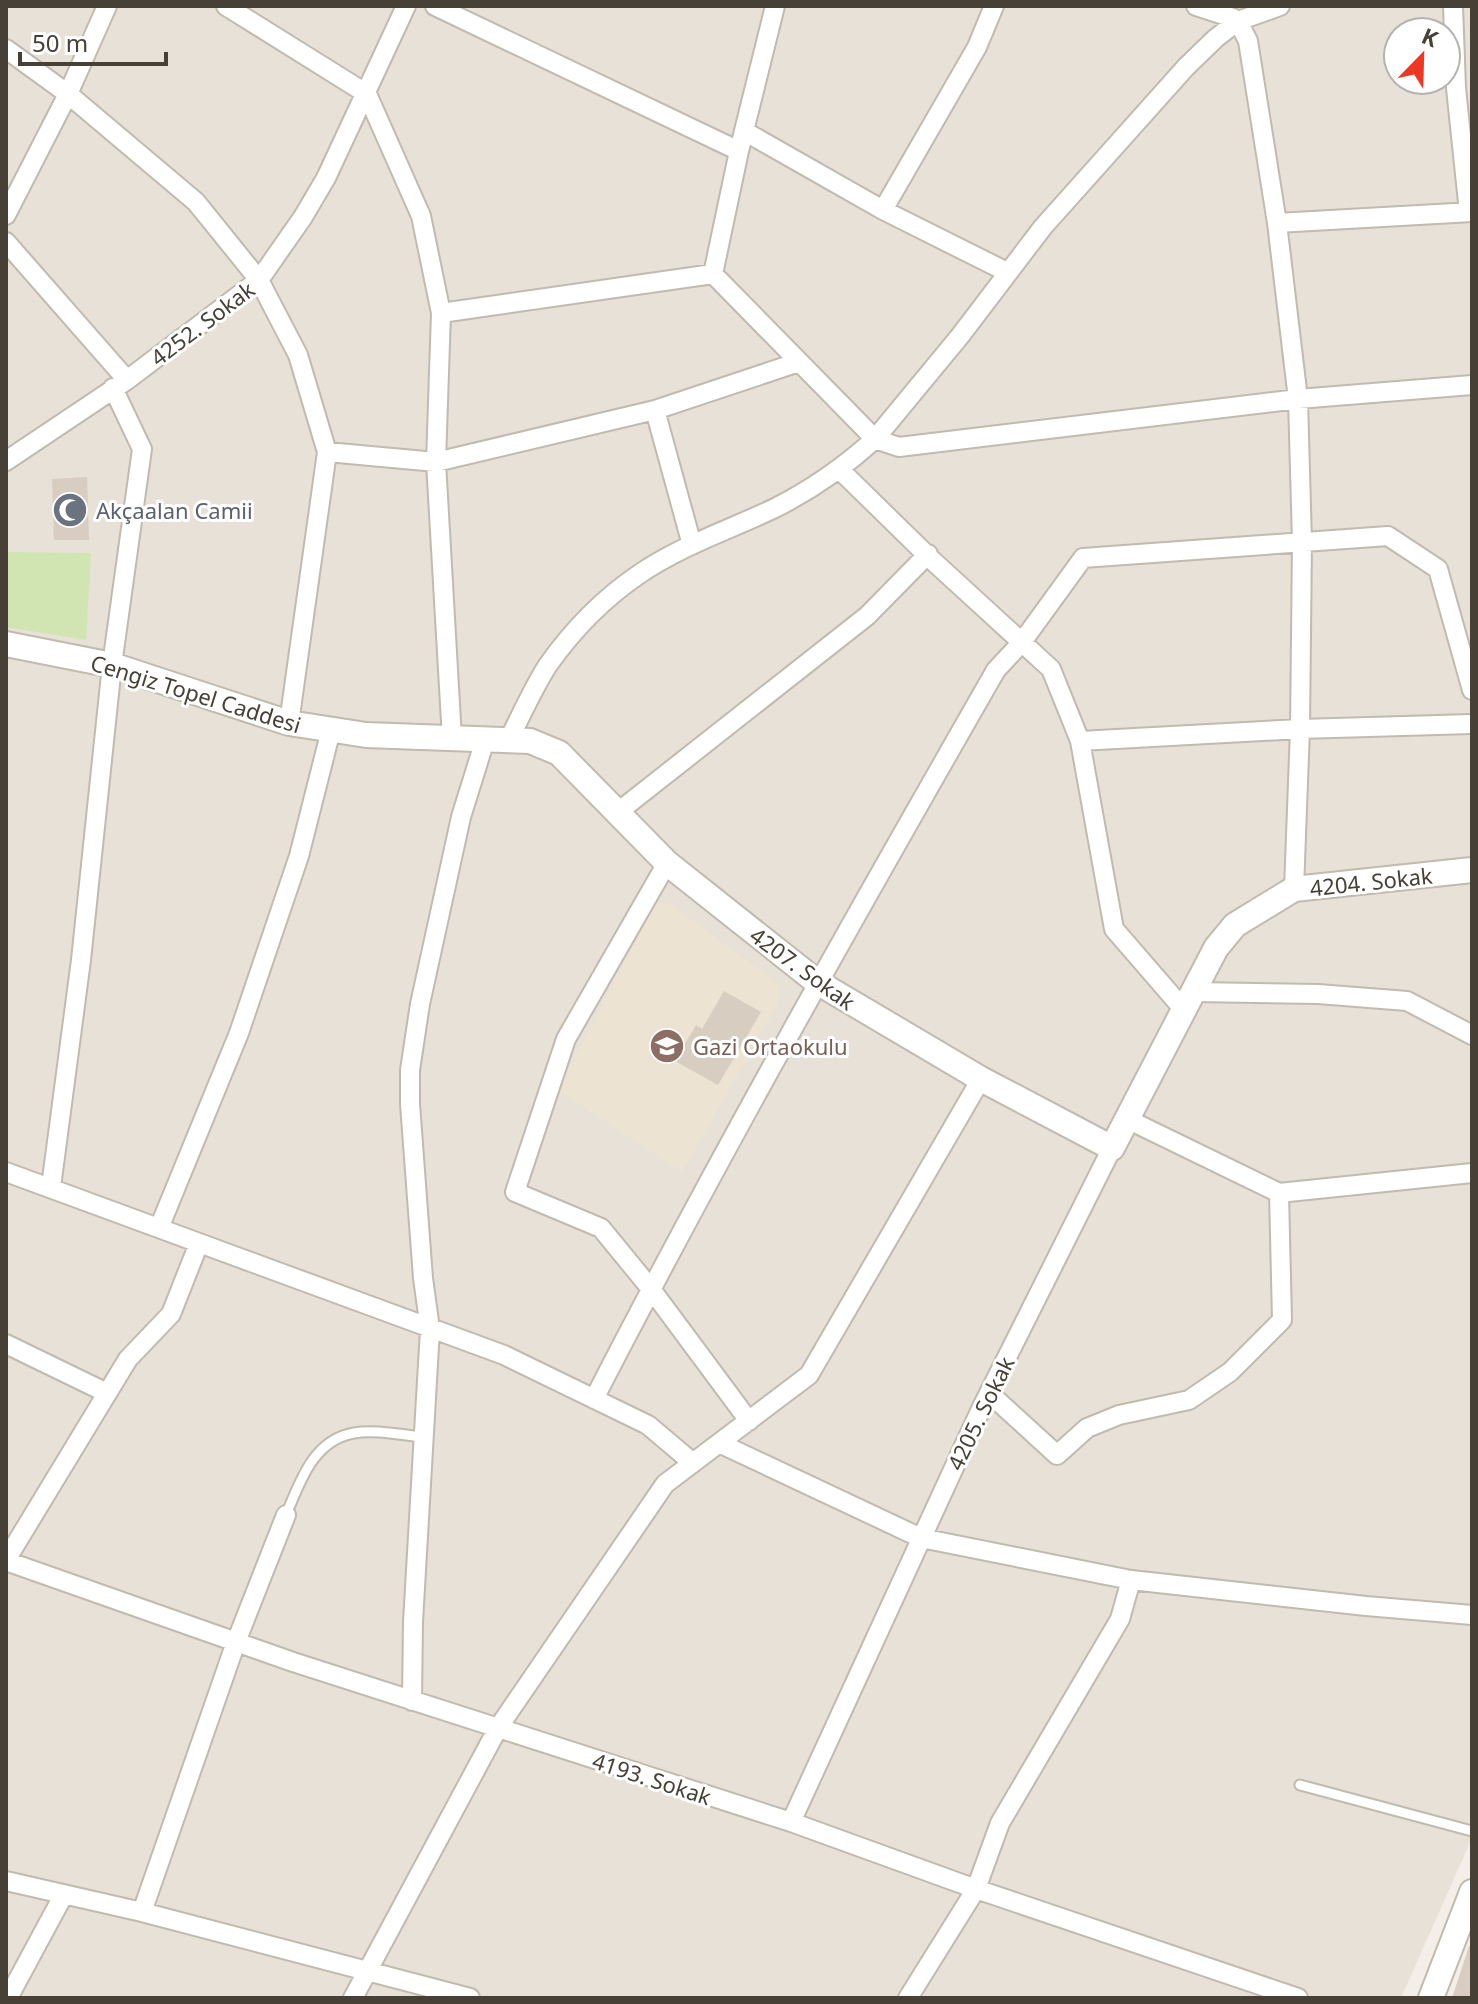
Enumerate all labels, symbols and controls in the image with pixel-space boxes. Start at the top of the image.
scale bar [20,16,166,66]
north arrow [1382,16,1462,96]
text: K [1418,20,1443,53]
text: 50 m [32,26,88,59]
street label: 4252. Sokak [144,274,260,372]
mosque icon: Akçaalan Camii [51,491,89,529]
place label: Akçaalan Camii [96,495,253,525]
street label: Cengiz Topel Caddesi [87,647,305,739]
street label: 4204. Sokak [1308,860,1434,902]
street label: 4207. Sokak [744,920,862,1016]
school or university icon: Gazi Ortaokulu [648,1027,686,1065]
place label: Gazi Ortaokulu [693,1031,848,1061]
street label: 4205. Sokak [940,1351,1021,1475]
street label: 4193. Sokak [589,1745,715,1811]

